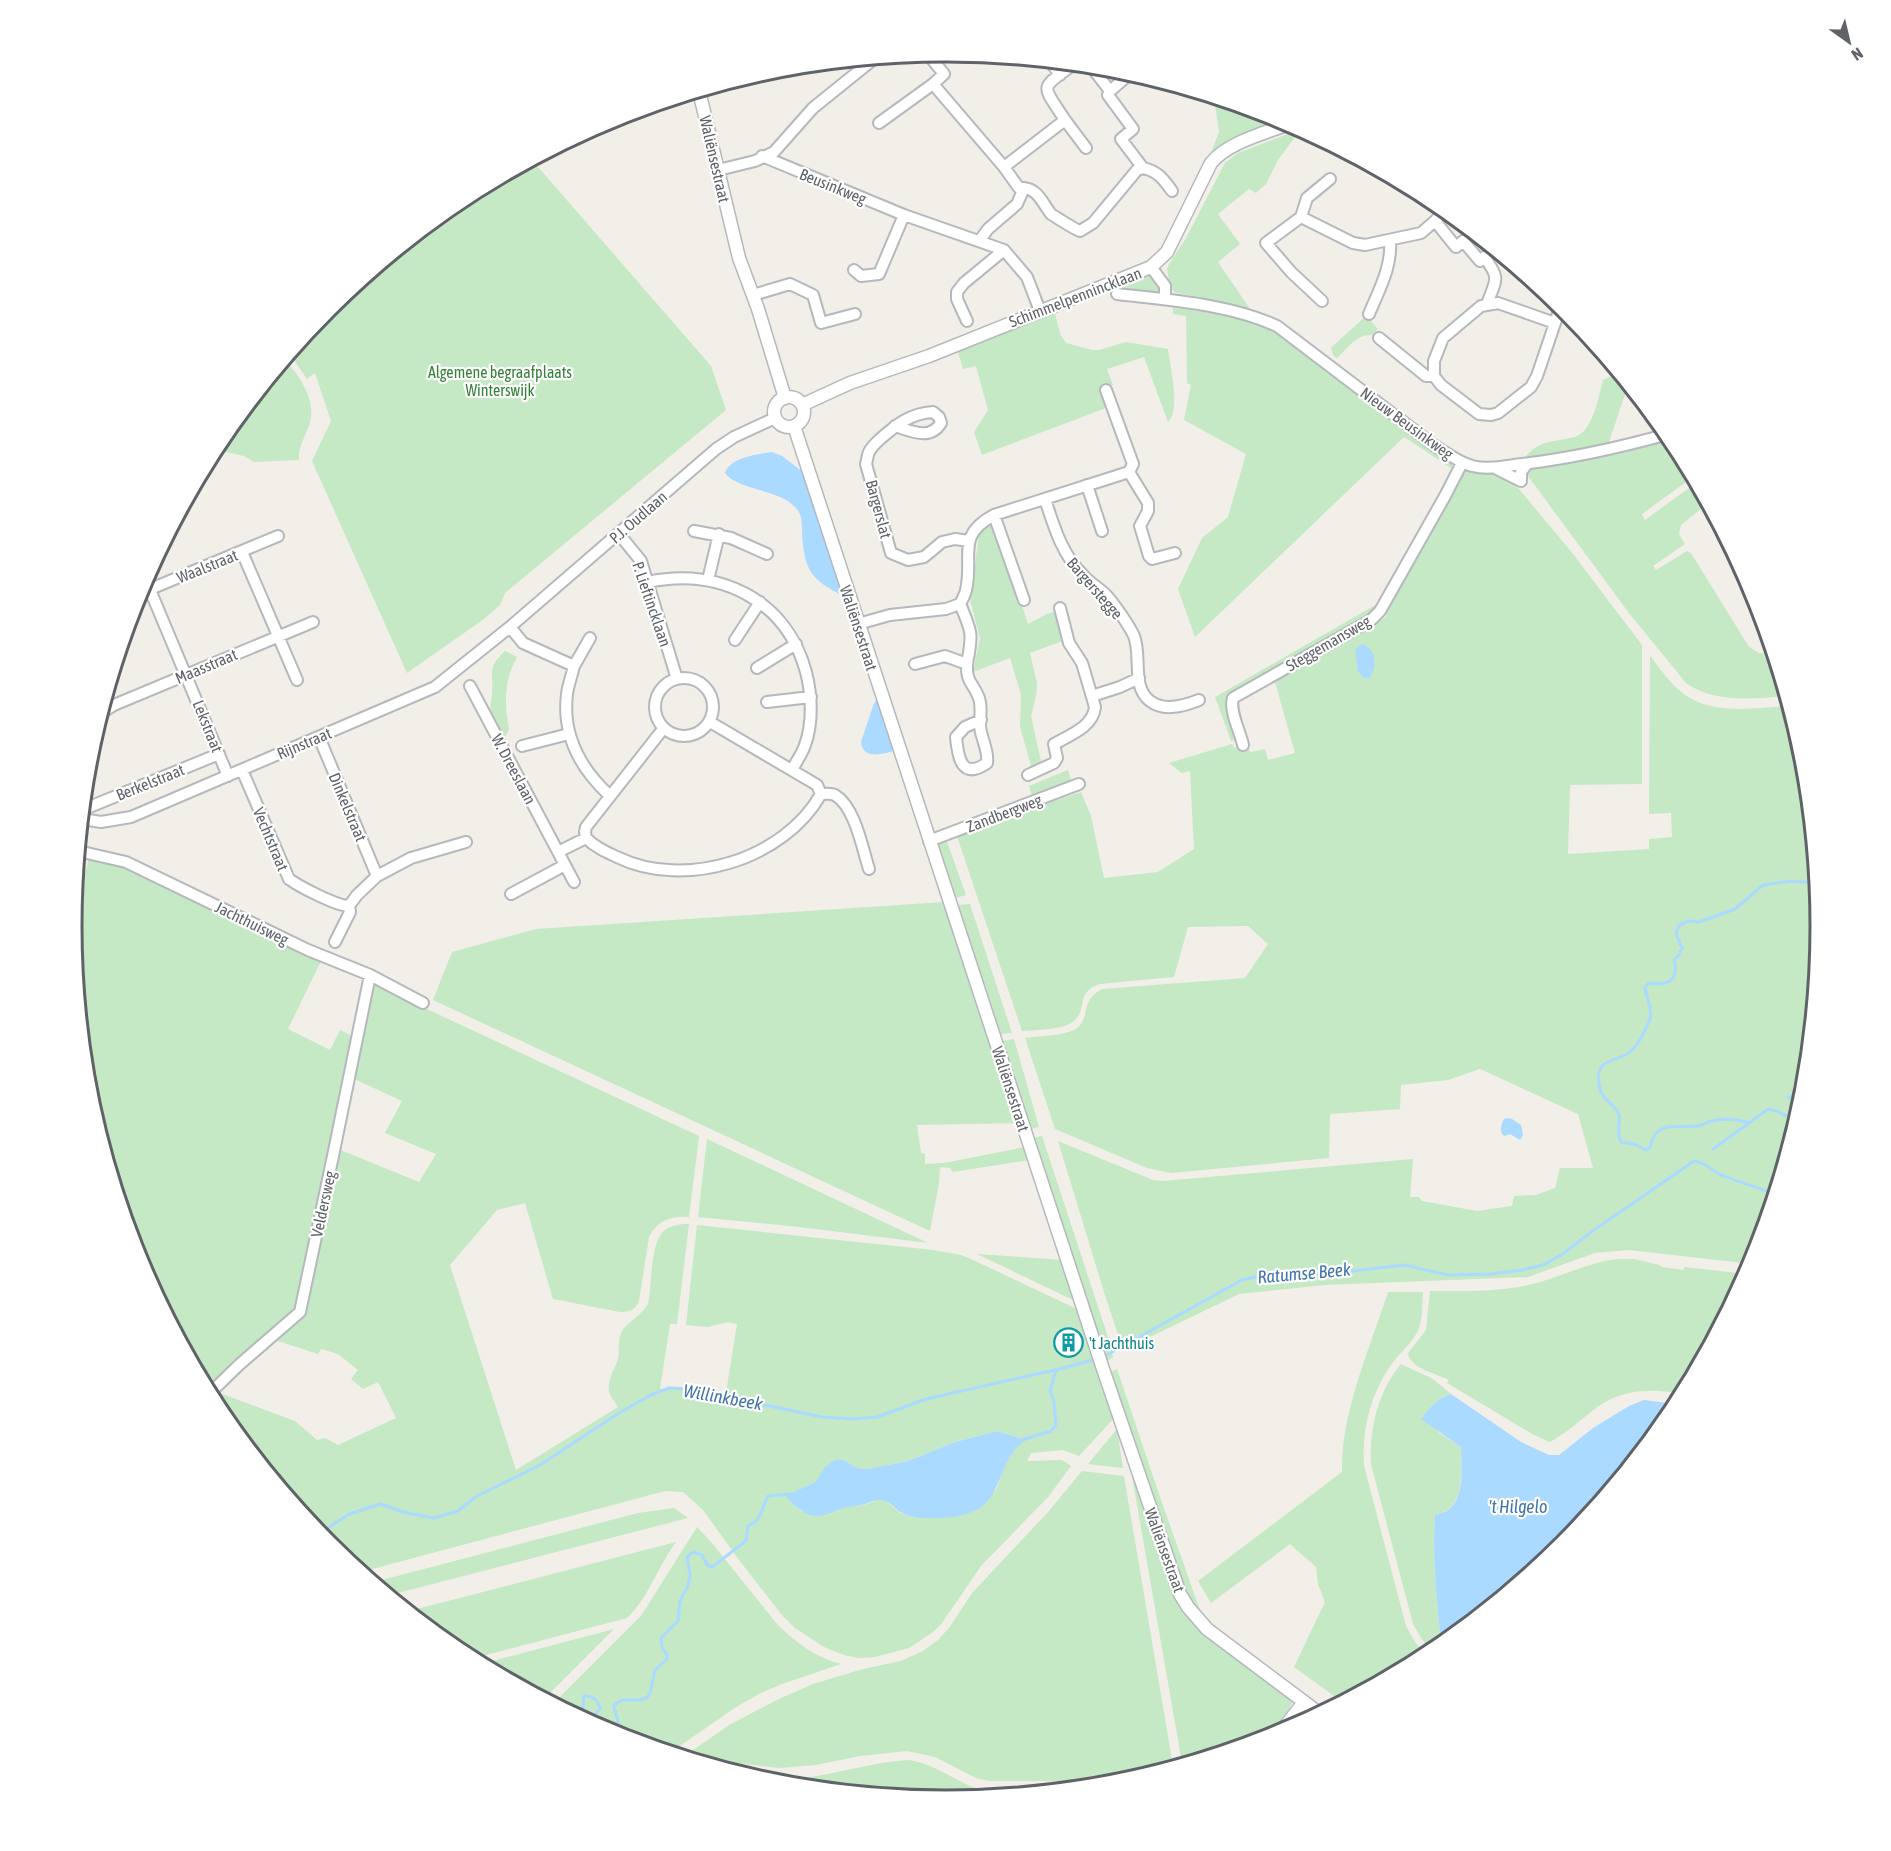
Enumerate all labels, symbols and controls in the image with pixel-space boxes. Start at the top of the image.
north arrow [1819,12,1879,72]
text: N [1848,44,1866,65]
street label: Waliënsestraat [696,114,734,205]
street label: Beusinkweg [797,164,869,208]
street label: Schimmelpennincklaan [1006,263,1144,331]
park label: Algemene begraafplaats Winterswijk [428,363,572,400]
street label: Nieuw Beusinkweg [1357,383,1457,464]
street label: Bargerslat [862,478,896,541]
street label: P.J. Oudlaan [606,487,670,547]
street label: Waalstraat [174,545,241,586]
street label: Bargerstegge [1063,554,1127,623]
street label: P. Lieftincklaan [629,559,675,649]
street label: Waliënsestraat [837,583,881,673]
street label: Steggemansweg [1282,611,1374,675]
street label: Maasstraat [172,645,240,687]
street label: Lekstraat [189,697,227,755]
street label: Rijnstraat [274,723,335,763]
street label: W. Dreeslaan [488,731,540,807]
street label: Berkelstraat [113,760,187,804]
street label: Dinkelstraat [325,770,371,844]
street label: Zandbergweg [964,790,1045,837]
street label: Vechtstraat [250,805,293,874]
street label: Jachthuisweg [212,898,292,949]
street label: Waliënsestraat [989,1044,1033,1134]
street label: Veldersweg [307,1169,340,1239]
water label: Ratumse Beek [1256,1258,1353,1288]
building icon: 't Jachthuis [1052,1327,1084,1359]
place label: 't Jachthuis [1089,1334,1154,1352]
water label: Willinkbeek [682,1380,765,1414]
water label: 't Hilgelo [1489,1496,1547,1517]
street label: Waliënsestraat [1141,1505,1189,1595]

